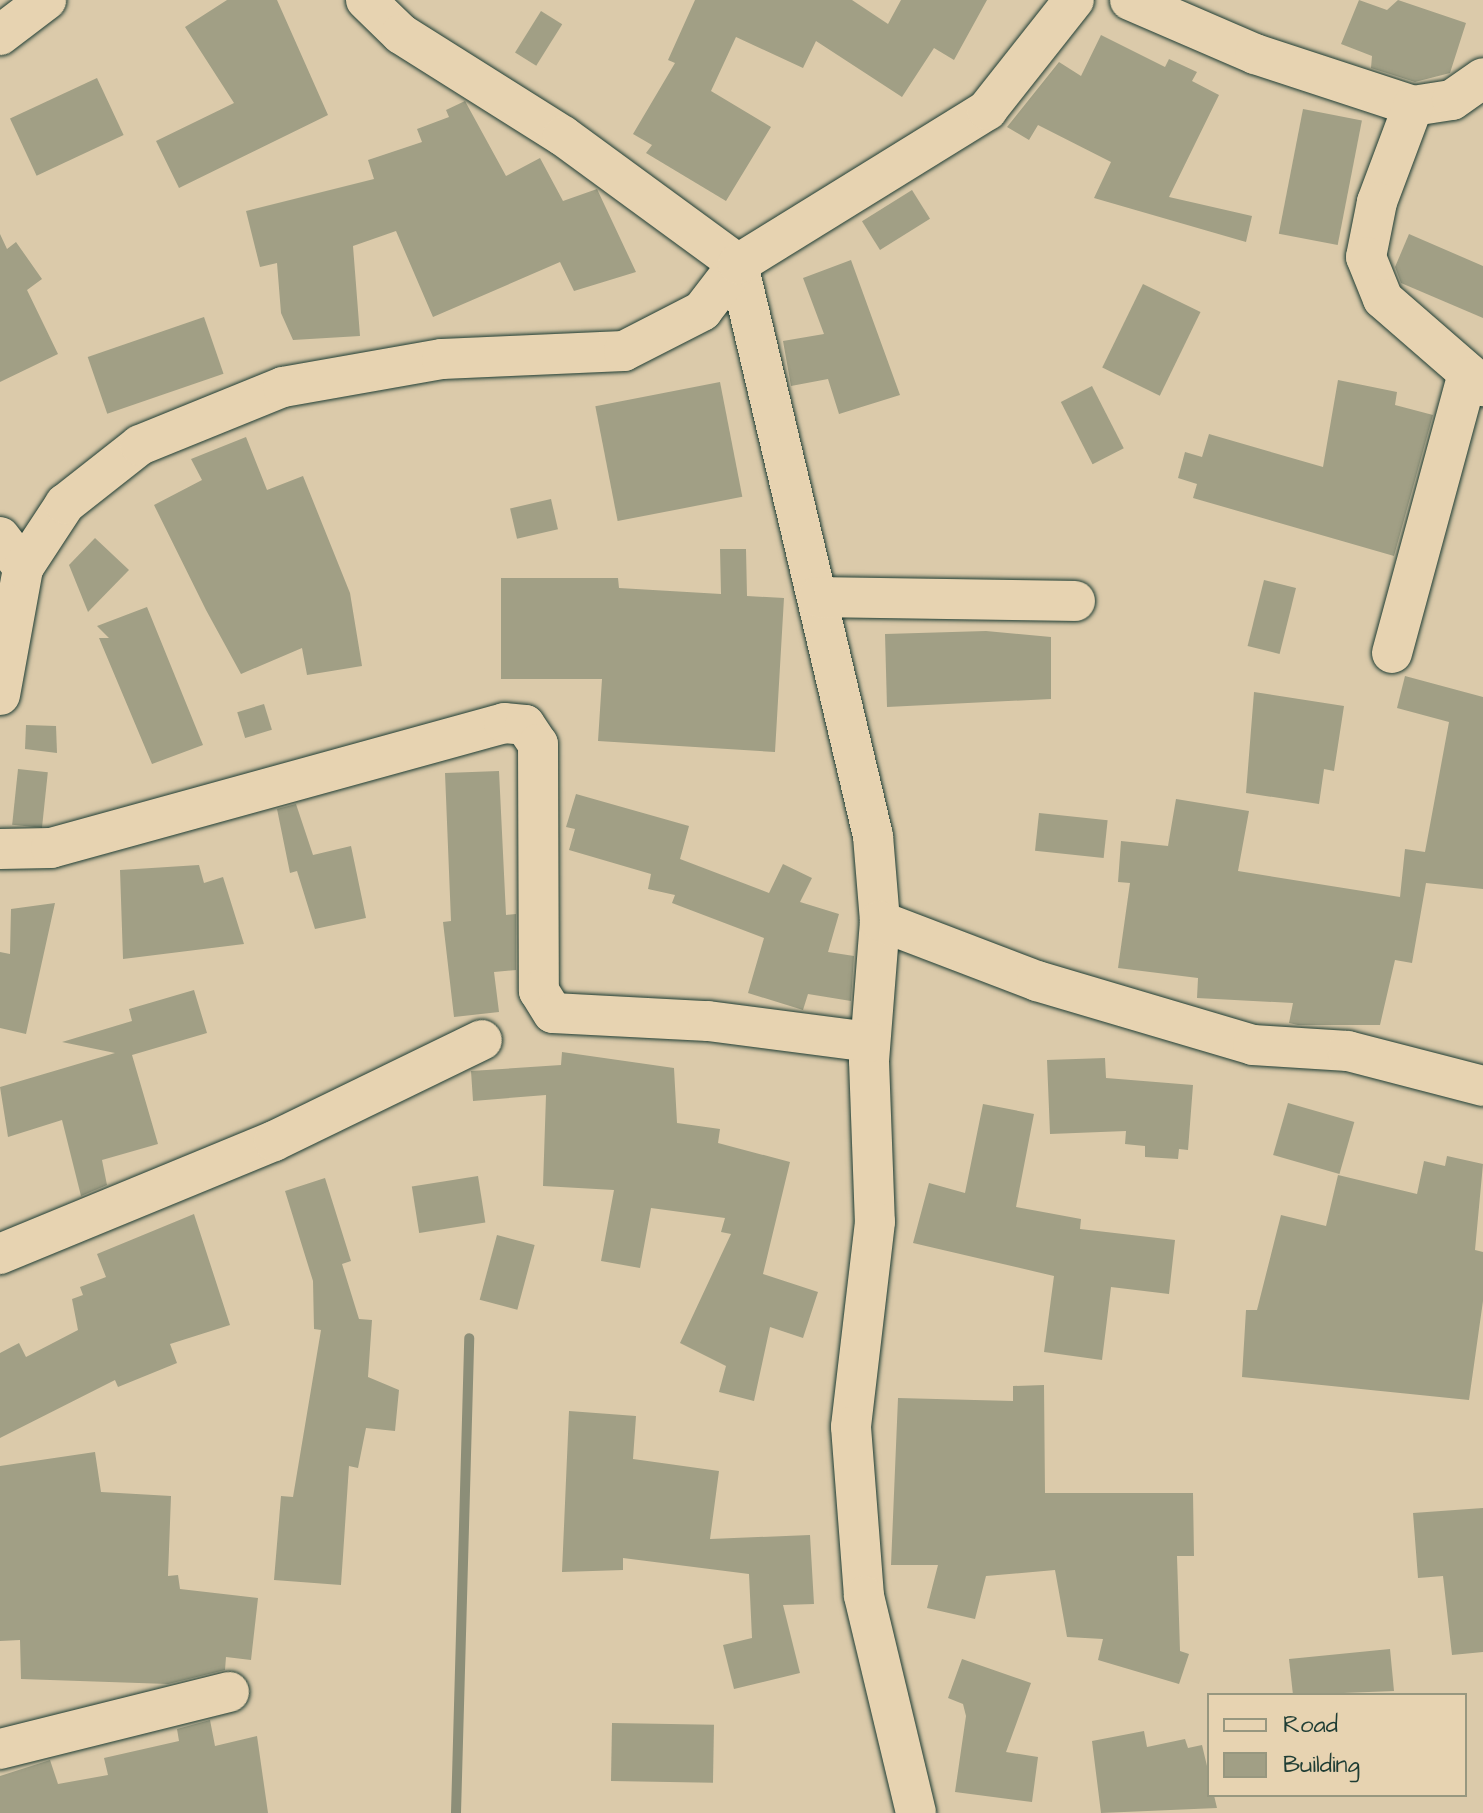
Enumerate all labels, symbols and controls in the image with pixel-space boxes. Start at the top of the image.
legend [1207,1693,1467,1797]
text: Road [1283,1708,1338,1742]
text: Building [1283,1748,1360,1782]

